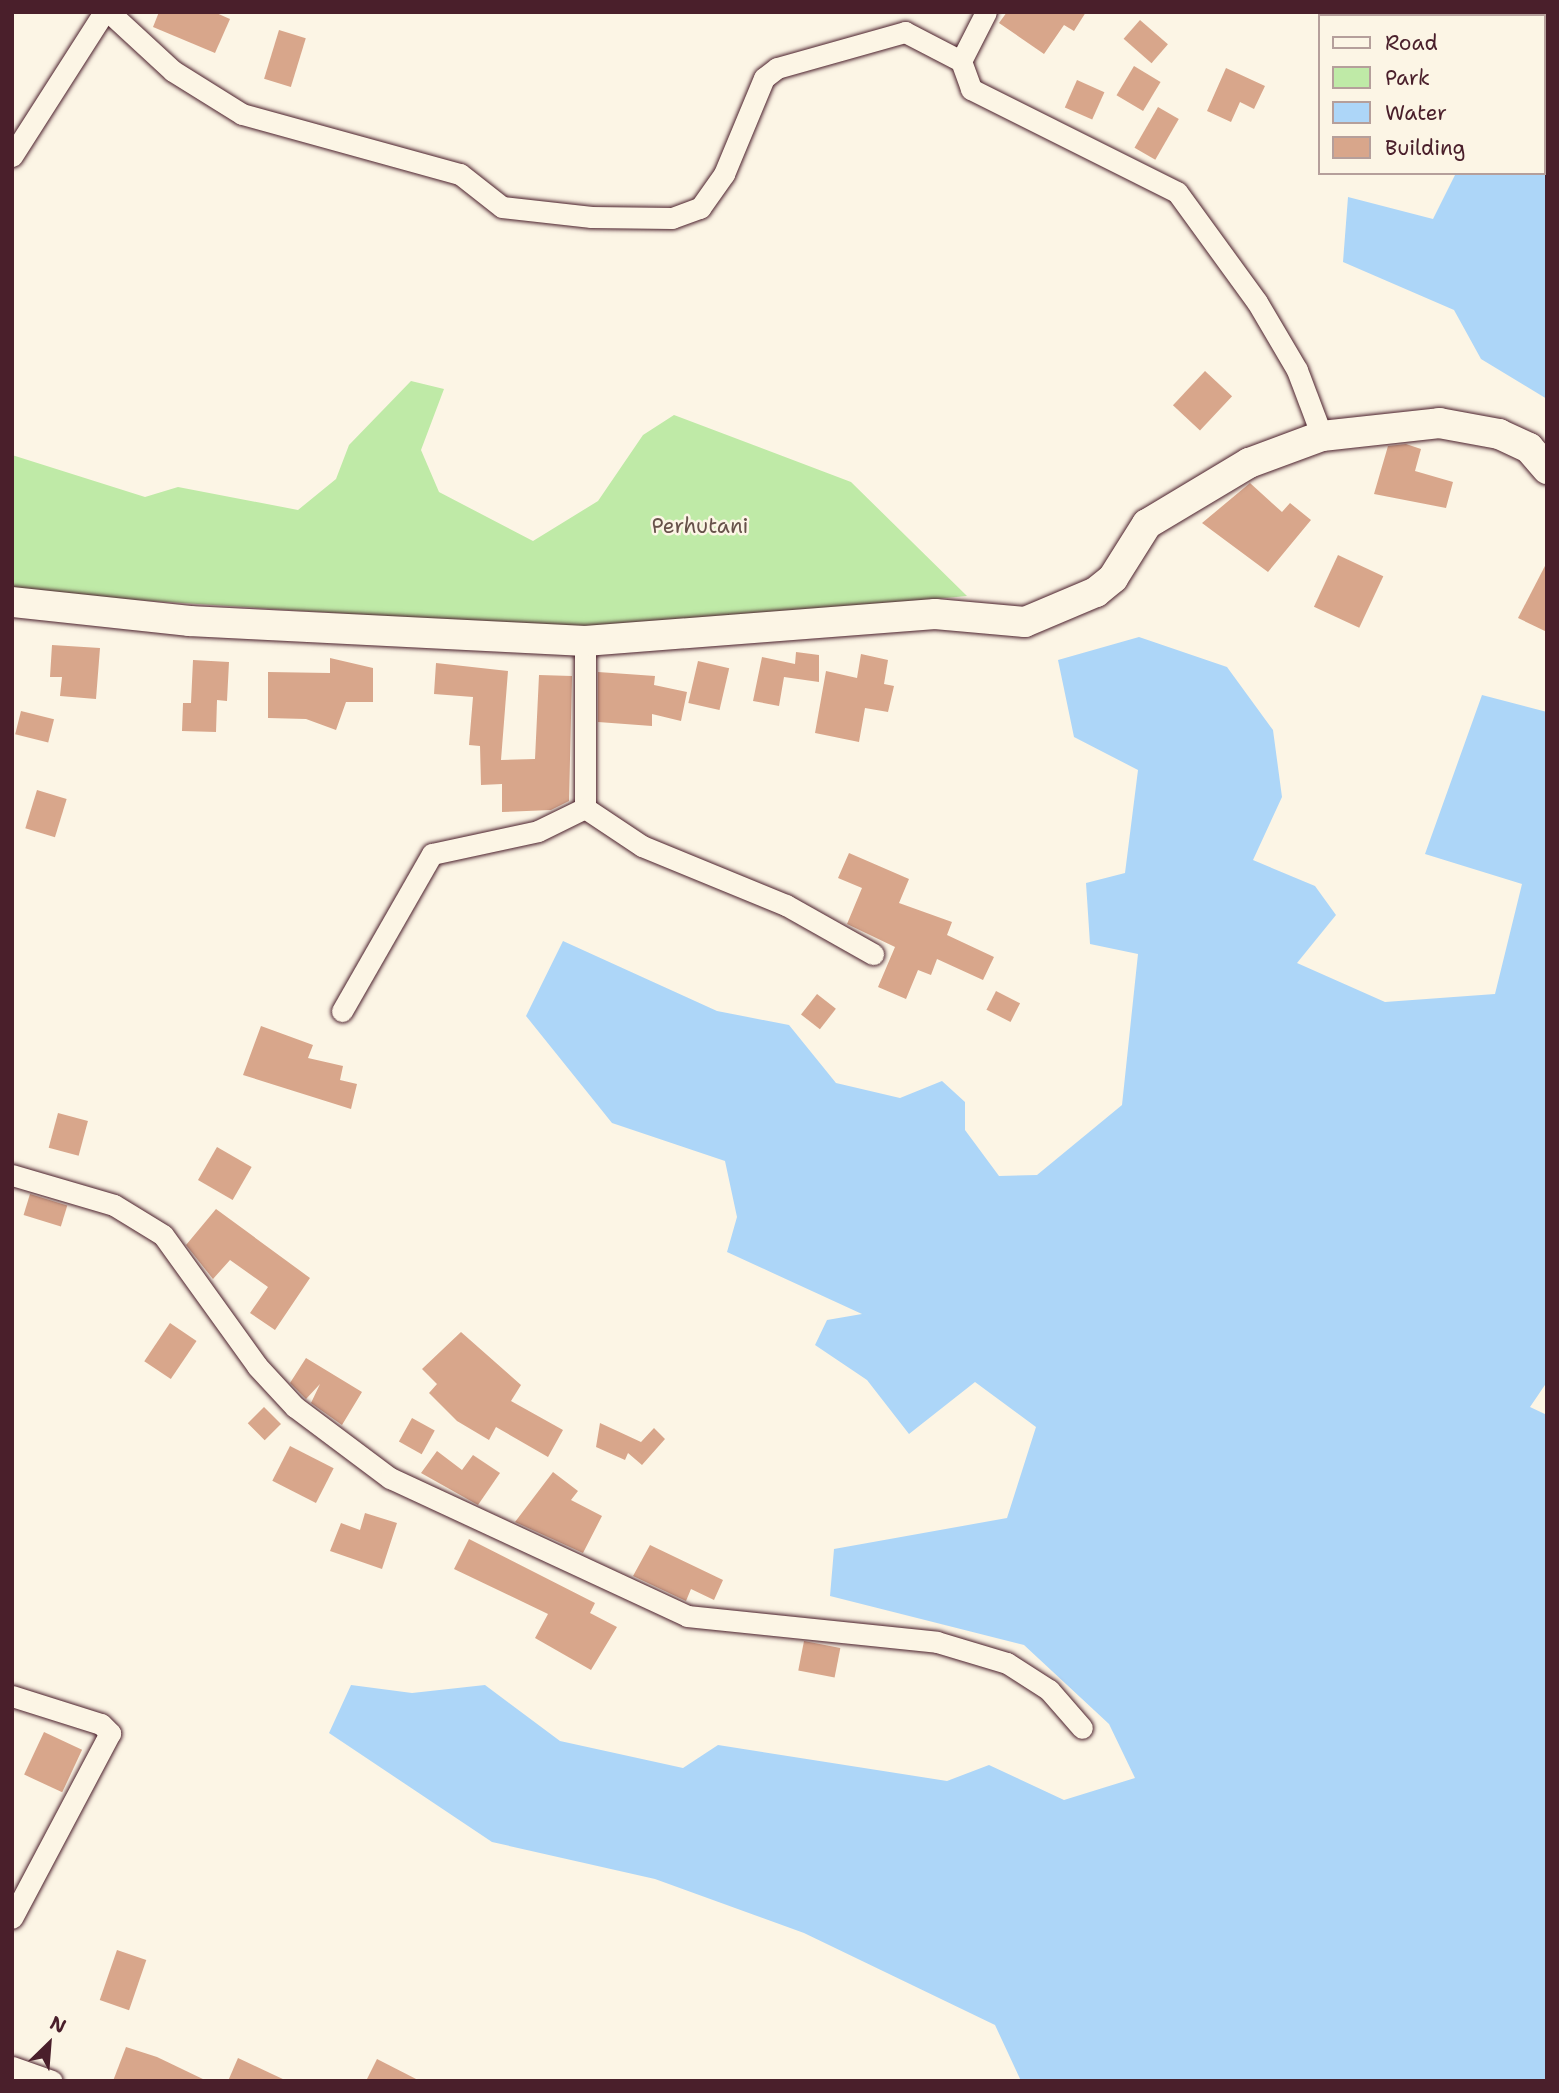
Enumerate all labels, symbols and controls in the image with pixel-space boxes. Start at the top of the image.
legend [1318,14,1545,175]
text: Road [1385,29,1438,57]
text: Park [1385,64,1430,92]
text: Water [1385,99,1447,127]
text: Building [1385,134,1465,162]
park label: Perhutani [652,513,748,539]
north arrow [14,2009,84,2079]
text: N [46,2010,70,2039]

